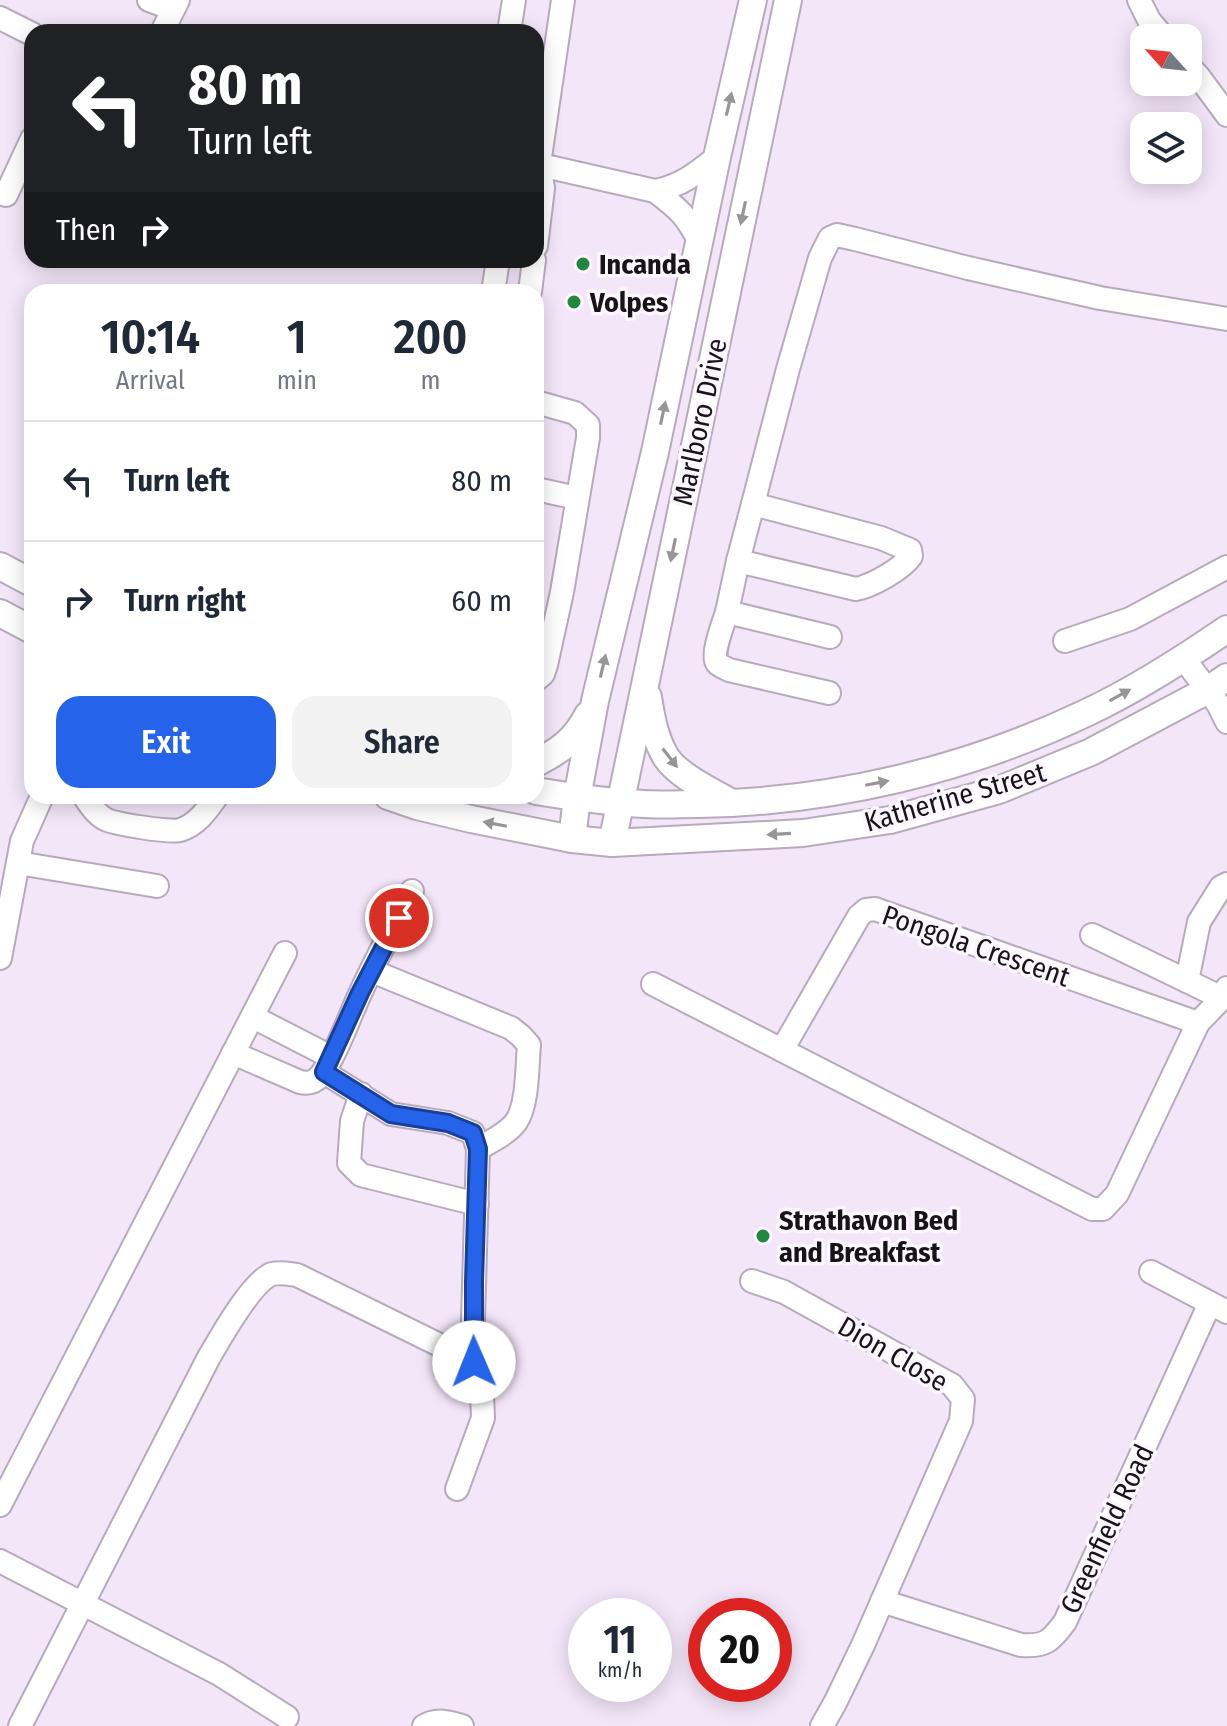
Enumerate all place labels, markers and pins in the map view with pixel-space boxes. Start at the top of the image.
place label: Incanda [599,248,691,281]
marker: Incanda [574,255,592,273]
place label: Volpes [589,286,668,319]
marker: Volpes [565,293,583,311]
pin [365,884,433,952]
place label: Strathavon Bed and Breakfast [779,1204,958,1269]
marker: Strathavon Bed and Breakfast [754,1227,772,1245]

